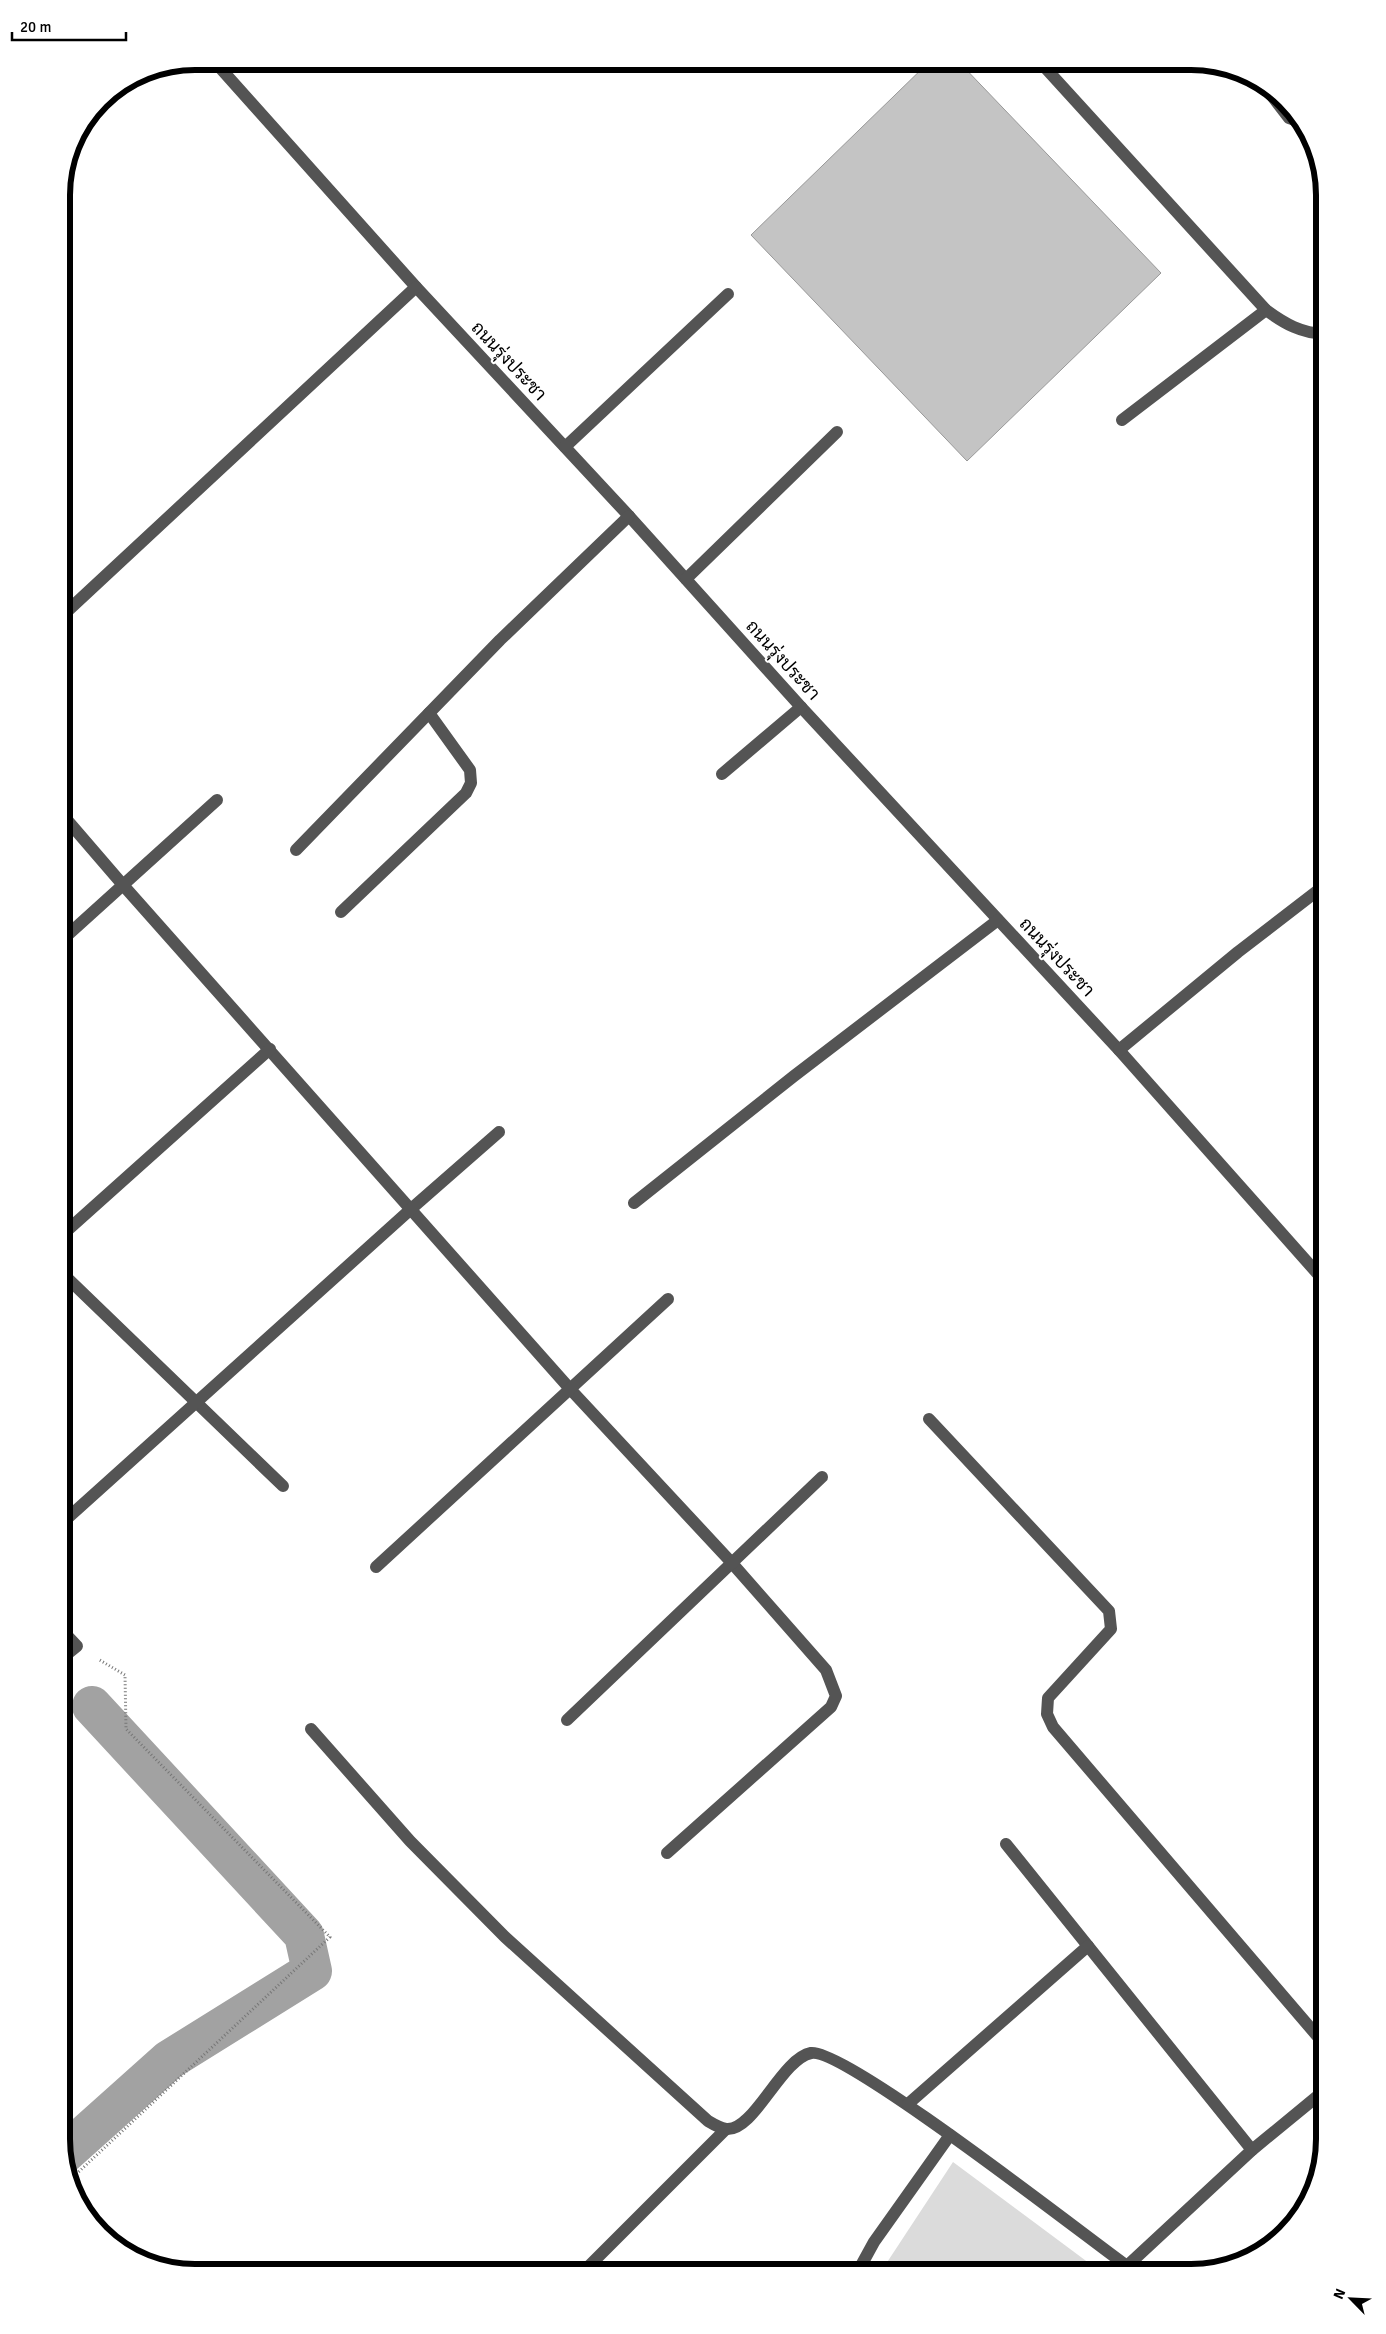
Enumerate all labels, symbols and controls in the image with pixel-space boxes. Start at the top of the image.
scale bar [12,10,126,42]
text: 20 m [20,18,51,36]
street label: ถนนรุ่งประชา [466,316,552,406]
street label: ถนนรุ่งประชา [741,615,825,705]
street label: ถนนรุ่งประชา [1014,912,1100,1002]
north arrow [1326,2274,1376,2324]
text: N [1330,2286,1349,2302]

